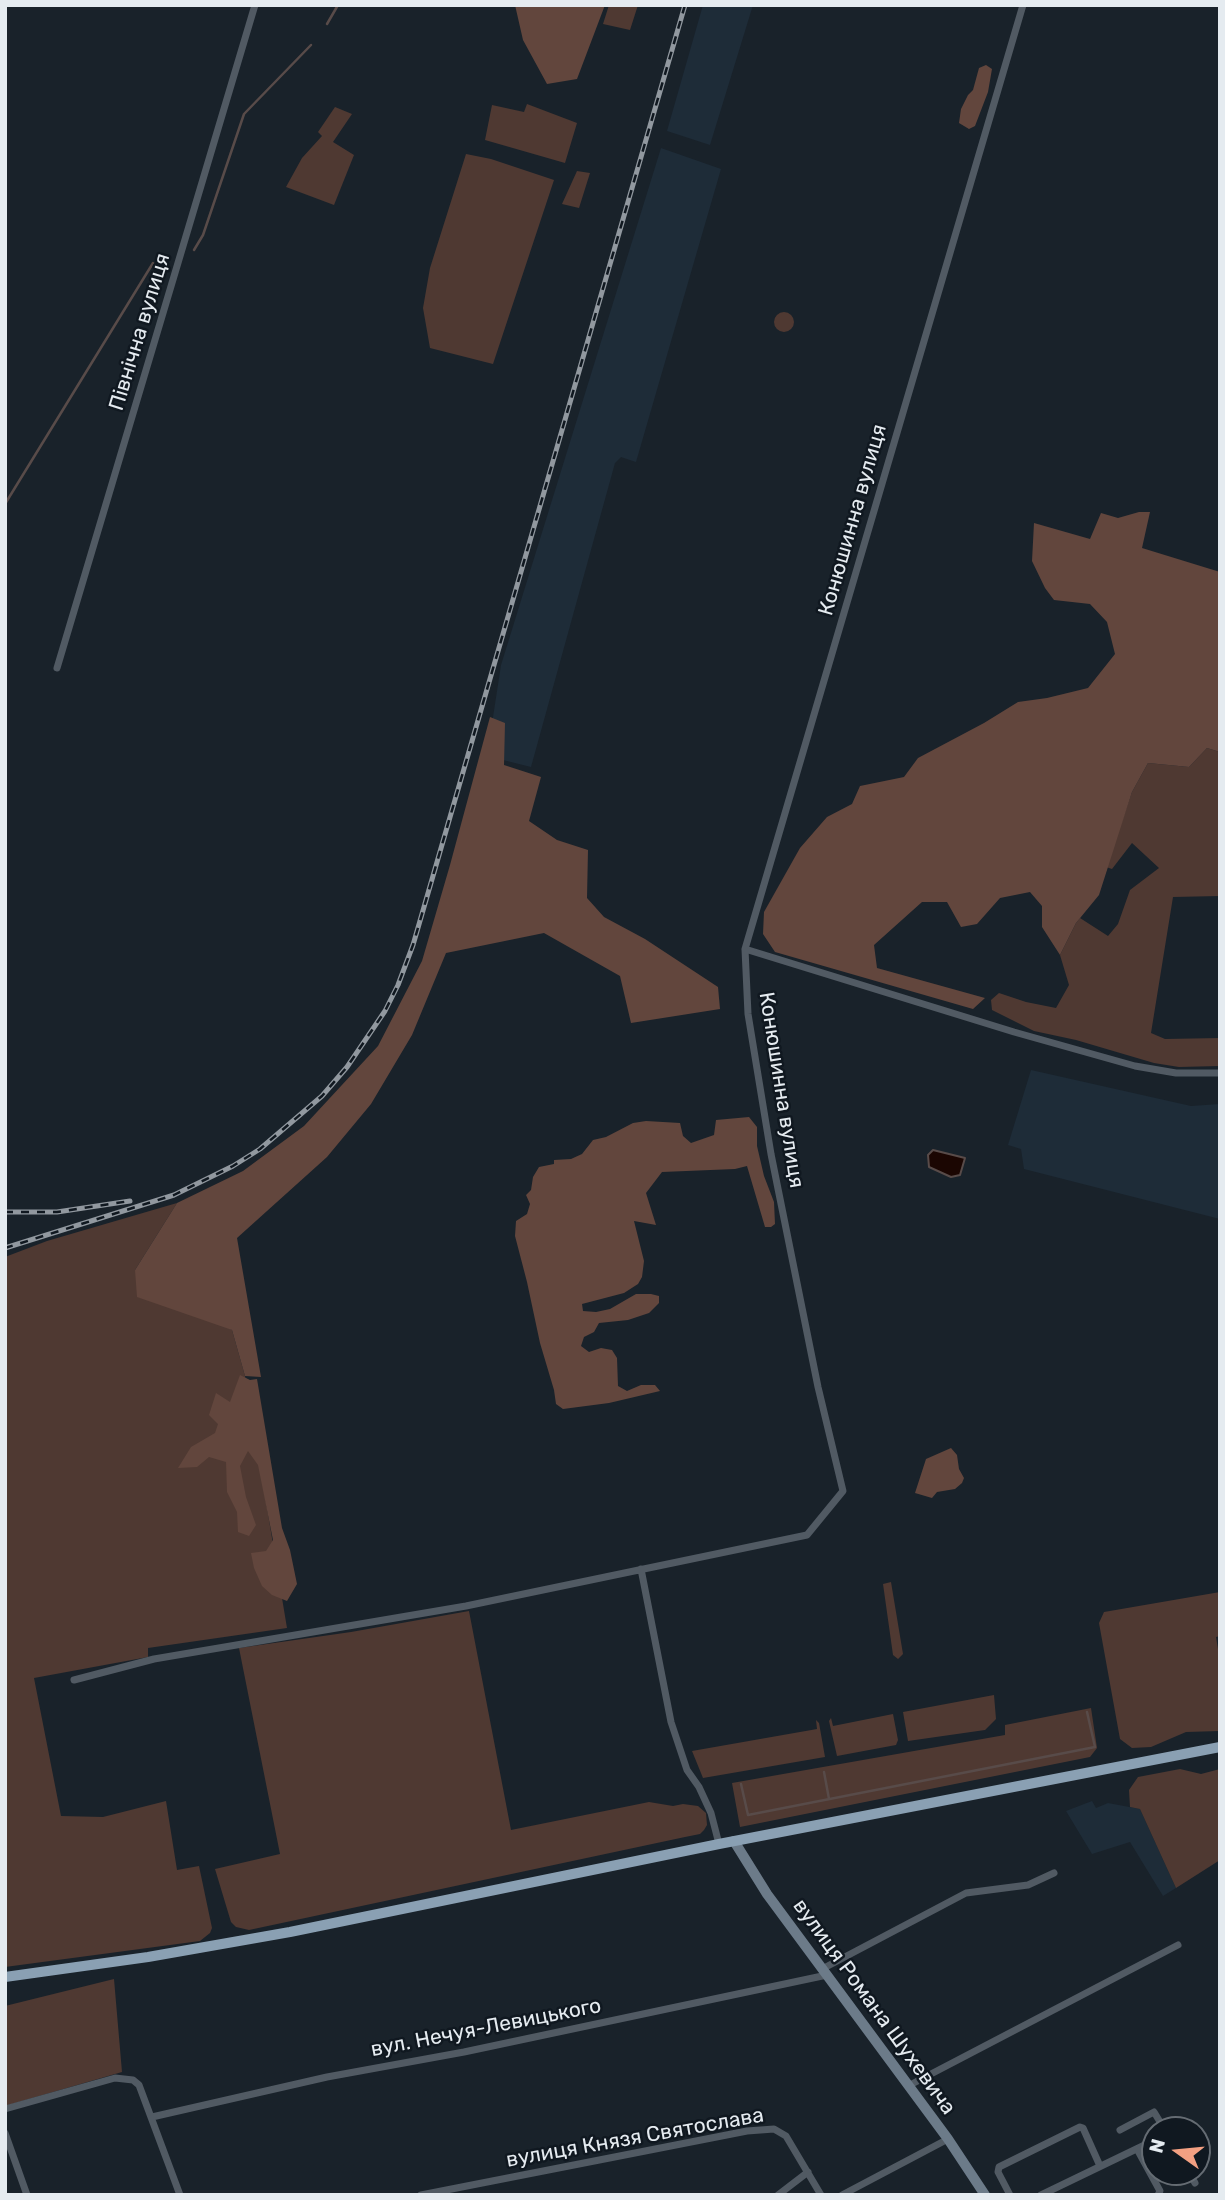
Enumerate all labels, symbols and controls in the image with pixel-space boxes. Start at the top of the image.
street label: Північна вулиця [104,250,176,414]
street label: Конюшинна вулиця [814,421,892,619]
street label: Конюшинна вулиця [753,990,809,1190]
street label: вулиця Романа Шухевича [787,1894,961,2120]
street label: вул. Нечуя-Левицького [369,1993,603,2063]
street label: вулиця Князя Святослава [504,2103,766,2173]
north arrow [1141,2116,1211,2186]
text: N [1144,2136,1170,2156]

